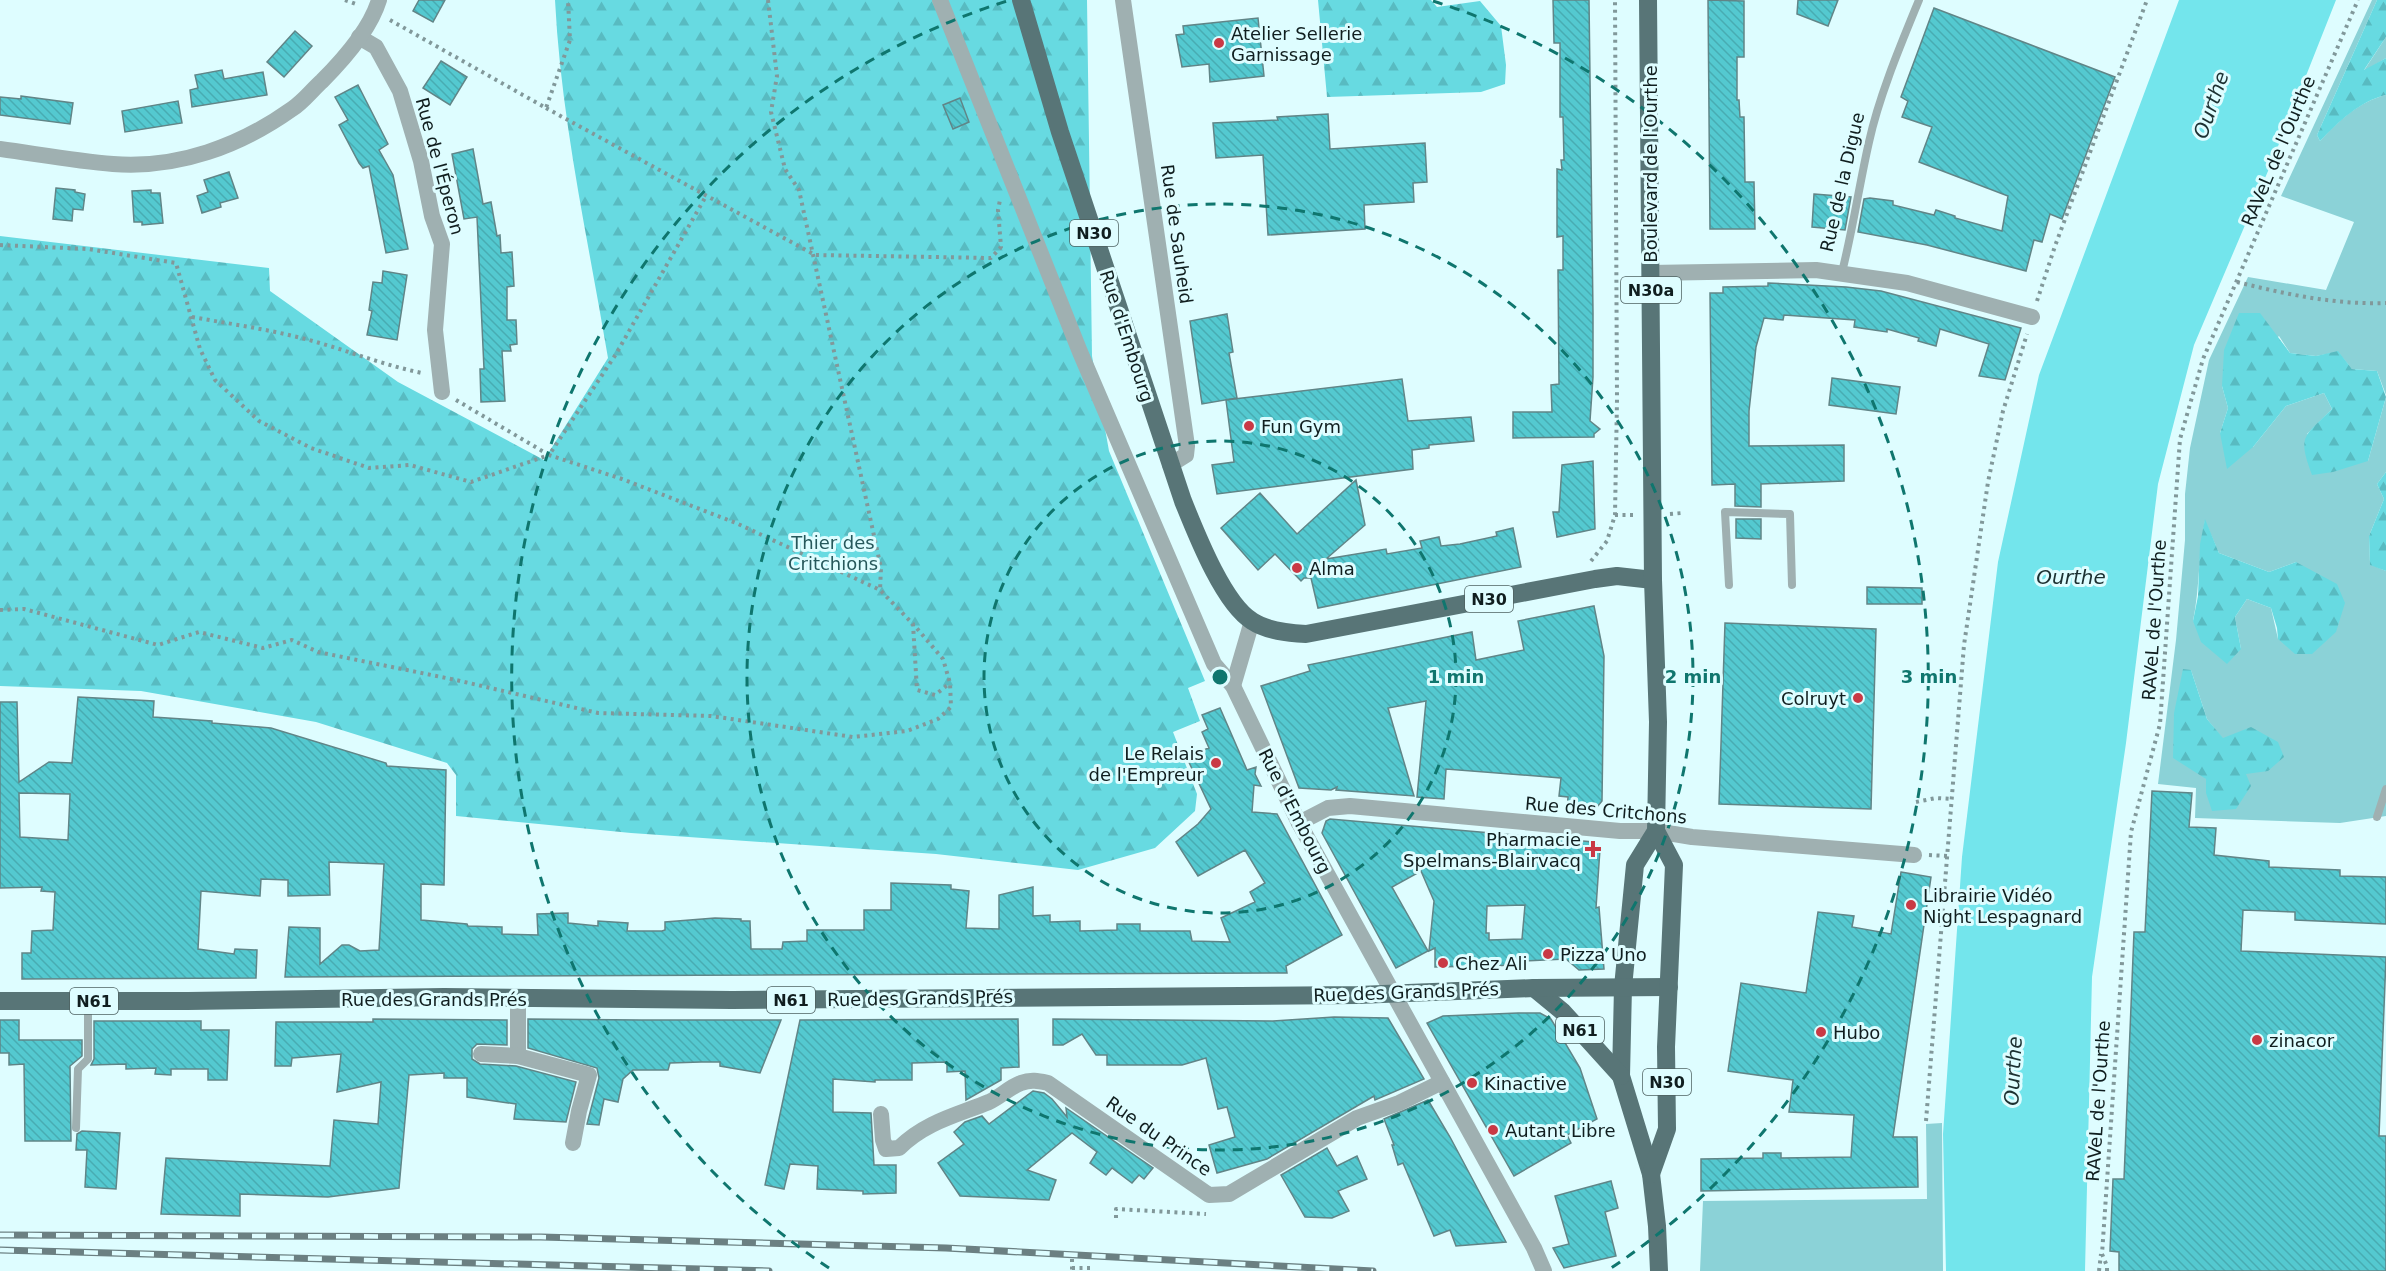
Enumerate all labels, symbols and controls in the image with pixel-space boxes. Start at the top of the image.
place label: Atelier Sellerie Garnissage [1231,23,1362,65]
marker: Atelier Sellerie Garnissage [1212,36,1226,50]
street label: Boulevard de l'Ourthe [1640,65,1661,263]
water label: Ourthe [2188,68,2234,142]
street label: RAVeL de l'Ourthe [2237,73,2319,229]
street label: Rue de l'Éperon [412,95,468,237]
street label: Rue de la Digue [1816,110,1868,254]
street label: Rue de Sauheid [1157,163,1197,305]
road number: N30 [1070,220,1118,246]
street label: Rue d'Embourg [1096,267,1158,405]
road number: N30a [1621,277,1681,303]
place label: Fun Gym [1261,416,1341,437]
marker: Fun Gym [1242,419,1256,433]
park label: Thier des Critchions [788,532,878,574]
street label: RAVeL de l'Ourthe [2138,539,2170,701]
place label: Alma [1309,558,1355,579]
marker: Alma [1290,561,1304,575]
water label: Ourthe [2036,565,2106,589]
road number: N30 [1465,586,1513,612]
text: 1 min [1428,666,1484,687]
text: 2 min [1665,666,1721,687]
text: 3 min [1901,666,1957,687]
centre of rings [1210,667,1230,687]
place label: Colruyt [1781,688,1846,709]
marker: Colruyt [1851,691,1865,705]
place label: Le Relais de l'Empreur [1089,743,1205,785]
street label: Rue d'Embourg [1254,745,1336,877]
marker: Le Relais de l'Empreur [1209,756,1223,770]
street label: Rue des Critchons [1524,792,1688,828]
place label: Pharmacie Spelmans-Blairvacq [1403,829,1581,871]
marker: Pharmacie Spelmans-Blairvacq [1586,842,1600,856]
place label: Librairie Vidéo Night Lespagnard [1923,885,2082,927]
marker: Librairie Vidéo Night Lespagnard [1904,898,1918,912]
place label: Pizza Uno [1560,944,1647,965]
marker: Pizza Uno [1541,947,1555,961]
place label: Chez Ali [1455,953,1528,974]
marker: Chez Ali [1436,956,1450,970]
street label: Rue des Grands Prés [1313,978,1499,1006]
street label: Rue des Grands Prés [827,986,1013,1010]
road number: N61 [767,987,815,1013]
road number: N61 [70,988,118,1014]
street label: Rue des Grands Prés [341,989,527,1010]
road number: N61 [1556,1017,1604,1043]
street label: RAVeL de l'Ourthe [2082,1020,2114,1182]
place label: Hubo [1833,1022,1880,1043]
marker: Hubo [1814,1025,1828,1039]
place label: zinacor [2269,1030,2335,1051]
marker: zinacor [2250,1033,2264,1047]
water label: Ourthe [1999,1036,2027,1106]
road number: N30 [1643,1069,1691,1095]
place label: Kinactive [1484,1073,1567,1094]
marker: Kinactive [1465,1076,1479,1090]
street label: Rue du Prince [1102,1092,1216,1180]
place label: Autant Libre [1505,1120,1616,1141]
marker: Autant Libre [1486,1123,1500,1137]

